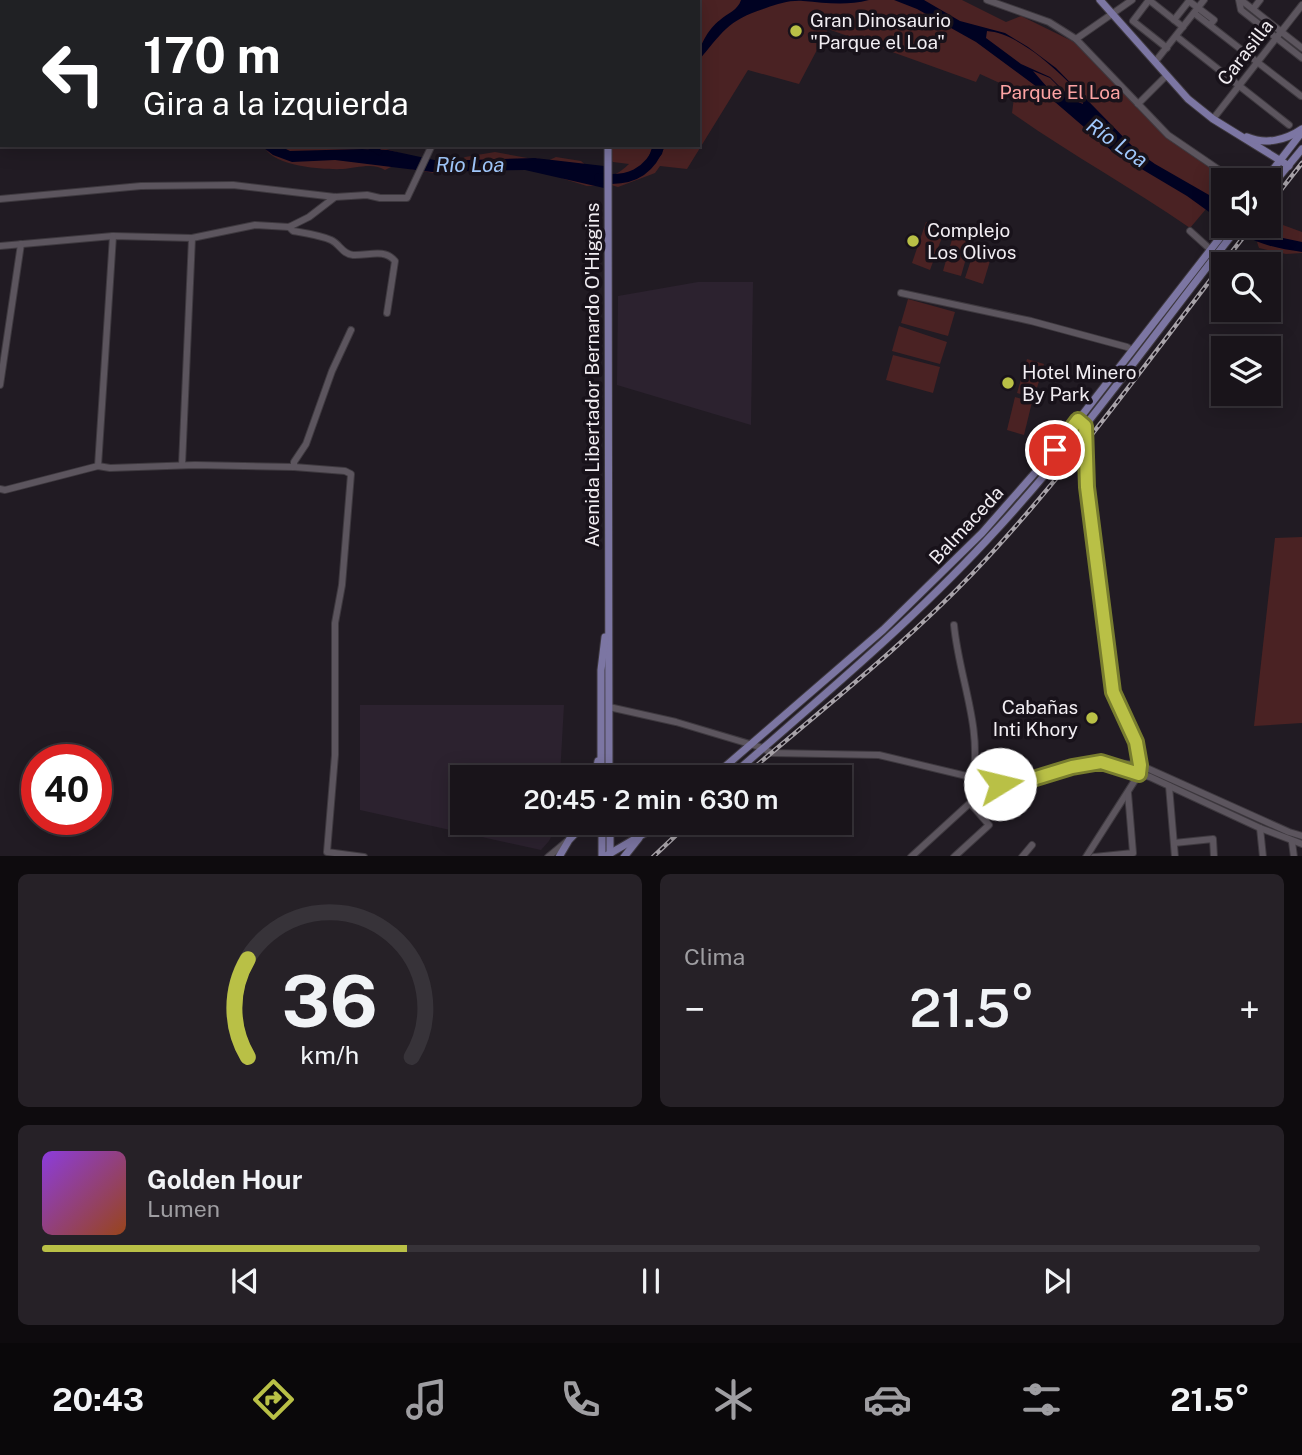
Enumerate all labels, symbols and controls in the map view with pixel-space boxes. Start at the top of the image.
place label: Gran Dinosaurio "Parque el Loa" [810,9,951,53]
street label: Carasilla [1213,15,1277,89]
marker: Gran Dinosaurio "Parque el Loa" [788,23,804,39]
text: 170 m [143,26,281,84]
icon: left [28,28,119,119]
park label: Parque El Loa [1000,81,1120,103]
text: Gira a la izquierda [143,85,409,122]
water label: Río Loa [1082,113,1153,173]
water label: Río Loa [436,152,504,177]
map controls [1211,168,1281,406]
button: sound [1211,168,1281,238]
street label: Avenida Libertador Bernardo O'Higgins [581,203,603,547]
place label: Complejo Los Olivos [927,219,1016,263]
marker: Complejo Los Olivos [905,233,921,249]
button: search [1211,252,1281,322]
button: layers [1211,336,1281,406]
place label: Hotel Minero By Park [1022,361,1136,405]
marker: Hotel Minero By Park [1000,375,1016,391]
pin [1025,420,1085,480]
icon: arrive [1036,431,1074,469]
street label: Balmaceda [924,481,1008,569]
place label: Cabañas Inti Khory [993,696,1078,740]
marker: Cabañas Inti Khory [1084,710,1100,726]
speed limit sign: 40 [21,744,112,835]
position arrow [963,747,1037,821]
text: 20:45 · 2 min · 630 m [524,784,779,815]
text: Clima [684,943,745,970]
text: 36 [282,958,378,1043]
text: 21.5° [909,978,1035,1039]
text: − [684,987,705,1032]
text: + [1239,987,1260,1032]
text: km/h [301,1039,359,1069]
text: Golden Hour [147,1164,302,1195]
text: Lumen [147,1195,220,1222]
icon: previous [226,1262,264,1300]
icon: pause [632,1262,670,1300]
icon: next [1038,1262,1076,1300]
icon: directions [249,1375,298,1424]
icon: music [402,1375,451,1424]
icon: phone [556,1375,605,1424]
icon: climate [709,1375,758,1424]
icon: car [863,1375,912,1424]
icon: filters [1017,1375,1066,1424]
text: 20:43 [52,1381,144,1418]
text: 21.5° [1170,1381,1250,1418]

